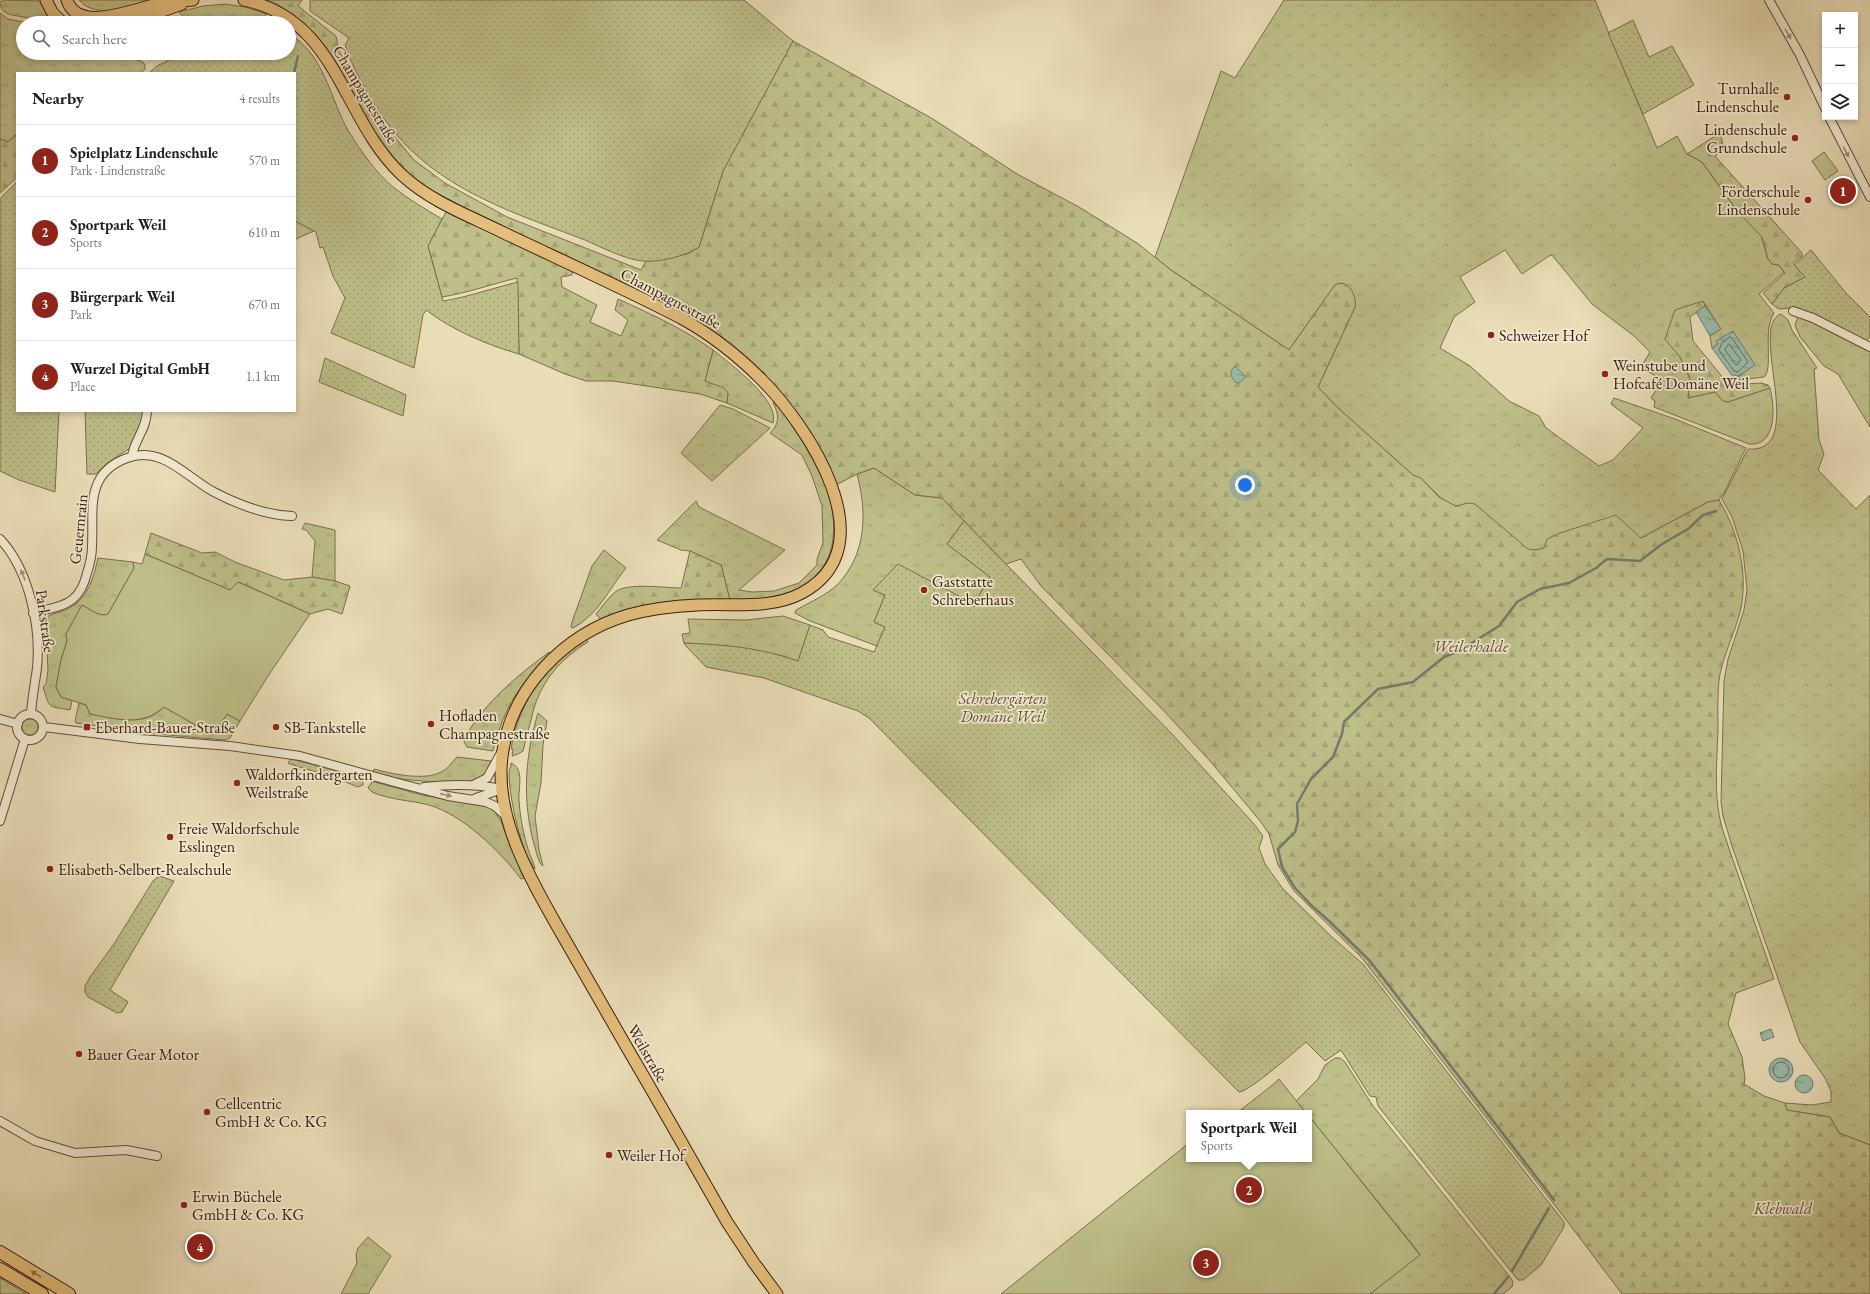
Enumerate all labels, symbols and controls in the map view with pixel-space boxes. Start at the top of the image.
map controls [1822,12,1858,120]
button: + [1822,12,1858,48]
search box [16,16,296,60]
icon: search [30,27,52,49]
one-way arrow [1785,28,1792,40]
text: Search here [62,29,127,48]
street label: Champagnestraße [328,41,403,147]
button: − [1822,48,1858,84]
place label: Turnhalle Lindenschule [1696,78,1779,117]
button: layers [1822,84,1858,120]
text: Nearby [32,87,84,109]
text: 4 results [239,90,280,107]
marker: Turnhalle Lindenschule [1782,92,1792,102]
place label: Lindenschule Grundschule [1704,119,1787,158]
marker: Lindenschule Grundschule [1790,133,1800,143]
text: Spielplatz Lindenschule [70,143,218,162]
one-way arrow [1843,146,1849,158]
text: 1 [42,152,48,169]
text: 570 m [249,152,280,169]
text: Park · Lindenstraße [70,162,166,179]
pin: 1 [1830,176,1856,206]
place label: Förderschule Lindenschule [1717,181,1800,220]
marker: Förderschule Lindenschule [1803,195,1813,205]
text: Sportpark Weil [70,215,166,234]
text: 2 [42,224,48,241]
text: 610 m [249,224,280,241]
text: Sports [70,234,102,251]
street label: Champagnestraße [617,263,725,334]
text: Bürgerpark Weil [70,287,175,306]
text: 3 [42,296,48,313]
text: 670 m [249,296,280,313]
text: Park [70,306,92,323]
place label: Schweizer Hof [1499,325,1590,346]
marker: Schweizer Hof [1486,330,1496,340]
place label: Weinstube und Hofcafé Domäne Weil [1613,355,1749,394]
text: Wurzel Digital GmbH [70,359,210,378]
text: 4 [42,368,48,385]
text: 1.1 km [246,368,280,385]
marker: Weinstube und Hofcafé Domäne Weil [1600,369,1610,379]
text: Place [70,378,96,395]
your location [1235,475,1255,495]
street label: Geuernrain [64,492,93,565]
one-way arrow [20,569,26,581]
place label: Gaststatte Schreberhaus [932,571,1014,610]
marker: Gaststatte Schreberhaus [919,585,929,595]
street label: Parkstraße [31,588,60,654]
park label: Weilerhalde [1434,636,1509,657]
park label: Schrebergärten Domäne Weil [958,688,1047,727]
place label: Hofladen Champagnestraße [439,705,550,744]
place label: Eberhard-Bauer-Straße [95,717,235,738]
place label: SB-Tankstelle [284,717,366,738]
marker: Hofladen Champagnestraße [426,719,436,729]
marker: Eberhard-Bauer-Straße [82,722,92,732]
marker: SB-Tankstelle [271,722,281,732]
place label: Waldorfkindergarten Weilstraße [245,764,373,803]
marker: Waldorfkindergarten Weilstraße [232,778,242,788]
one-way arrow [440,792,452,798]
place label: Freie Waldorfschule Esslingen [178,818,299,857]
marker: Freie Waldorfschule Esslingen [165,832,175,842]
place label: Elisabeth-Selbert-Realschule [58,859,232,880]
marker: Elisabeth-Selbert-Realschule [45,864,55,874]
street label: Weilstraße [623,1021,672,1086]
place label: Bauer Gear Motor [87,1044,200,1065]
marker: Bauer Gear Motor [74,1049,84,1059]
place label: Cellcentric GmbH & Co. KG [215,1093,327,1132]
marker: Cellcentric GmbH & Co. KG [202,1107,212,1117]
popup [1186,1110,1312,1162]
text: Sportpark Weil [1201,1118,1297,1137]
text: Sports [1201,1137,1233,1154]
place label: Weiler Hof [617,1145,687,1166]
marker: Weiler Hof [604,1150,614,1160]
pin: 2 [1236,1175,1262,1205]
place label: Erwin Büchele GmbH & Co. KG [192,1186,304,1225]
park label: Klebwald [1753,1198,1813,1219]
marker: Erwin Büchele GmbH & Co. KG [179,1200,189,1210]
pin: 4 [187,1232,213,1262]
pin: 3 [1193,1248,1219,1278]
one-way arrow [30,1271,42,1278]

